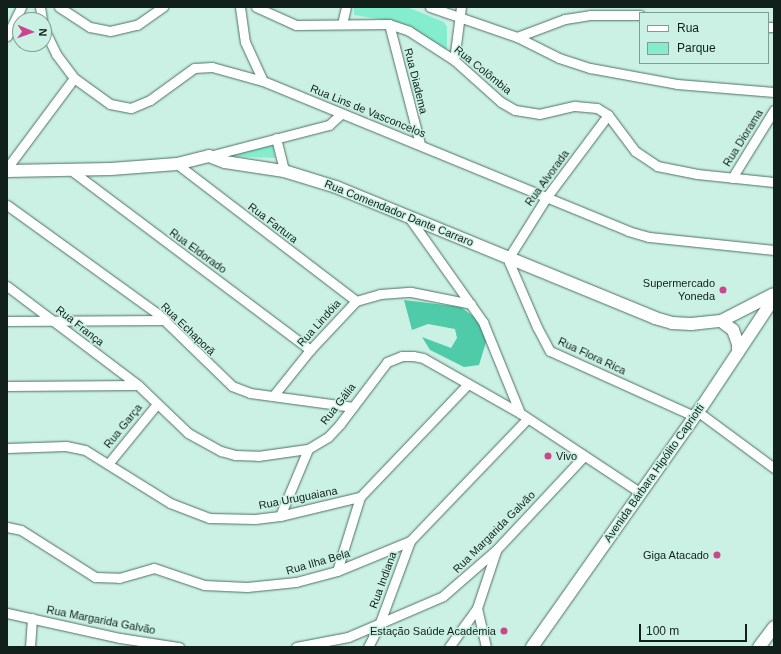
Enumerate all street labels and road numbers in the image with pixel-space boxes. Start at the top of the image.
street label: Rua Colômbia [452,43,514,97]
street label: Rua Diadema [401,47,431,115]
street label: Rua Lins de Vasconcelos [308,82,428,140]
street label: Rua Diorama [720,107,766,169]
street label: Rua Alvorada [522,147,572,209]
street label: Rua Comendador Dante Carraro [323,177,475,249]
street label: Rua Fartura [246,200,300,246]
street label: Rua Eldorado [167,226,229,276]
street label: Rua Lindóia [294,297,344,349]
street label: Rua Echaporã [158,300,218,358]
street label: Rua França [53,303,107,349]
street label: Rua Flora Rica [556,335,628,377]
street label: Rua Gália [318,381,358,427]
street label: Rua Garça [101,401,145,451]
street label: Avenida Bárbara Hipólito Capriotti [601,401,707,545]
street label: Rua Uruguaiana [257,484,339,512]
street label: Rua Margarida Galvão [450,488,538,576]
street label: Rua Ilha Bela [284,547,352,577]
street label: Rua Indiana [367,550,399,610]
street label: Rua Margarida Galvão [45,603,157,637]

